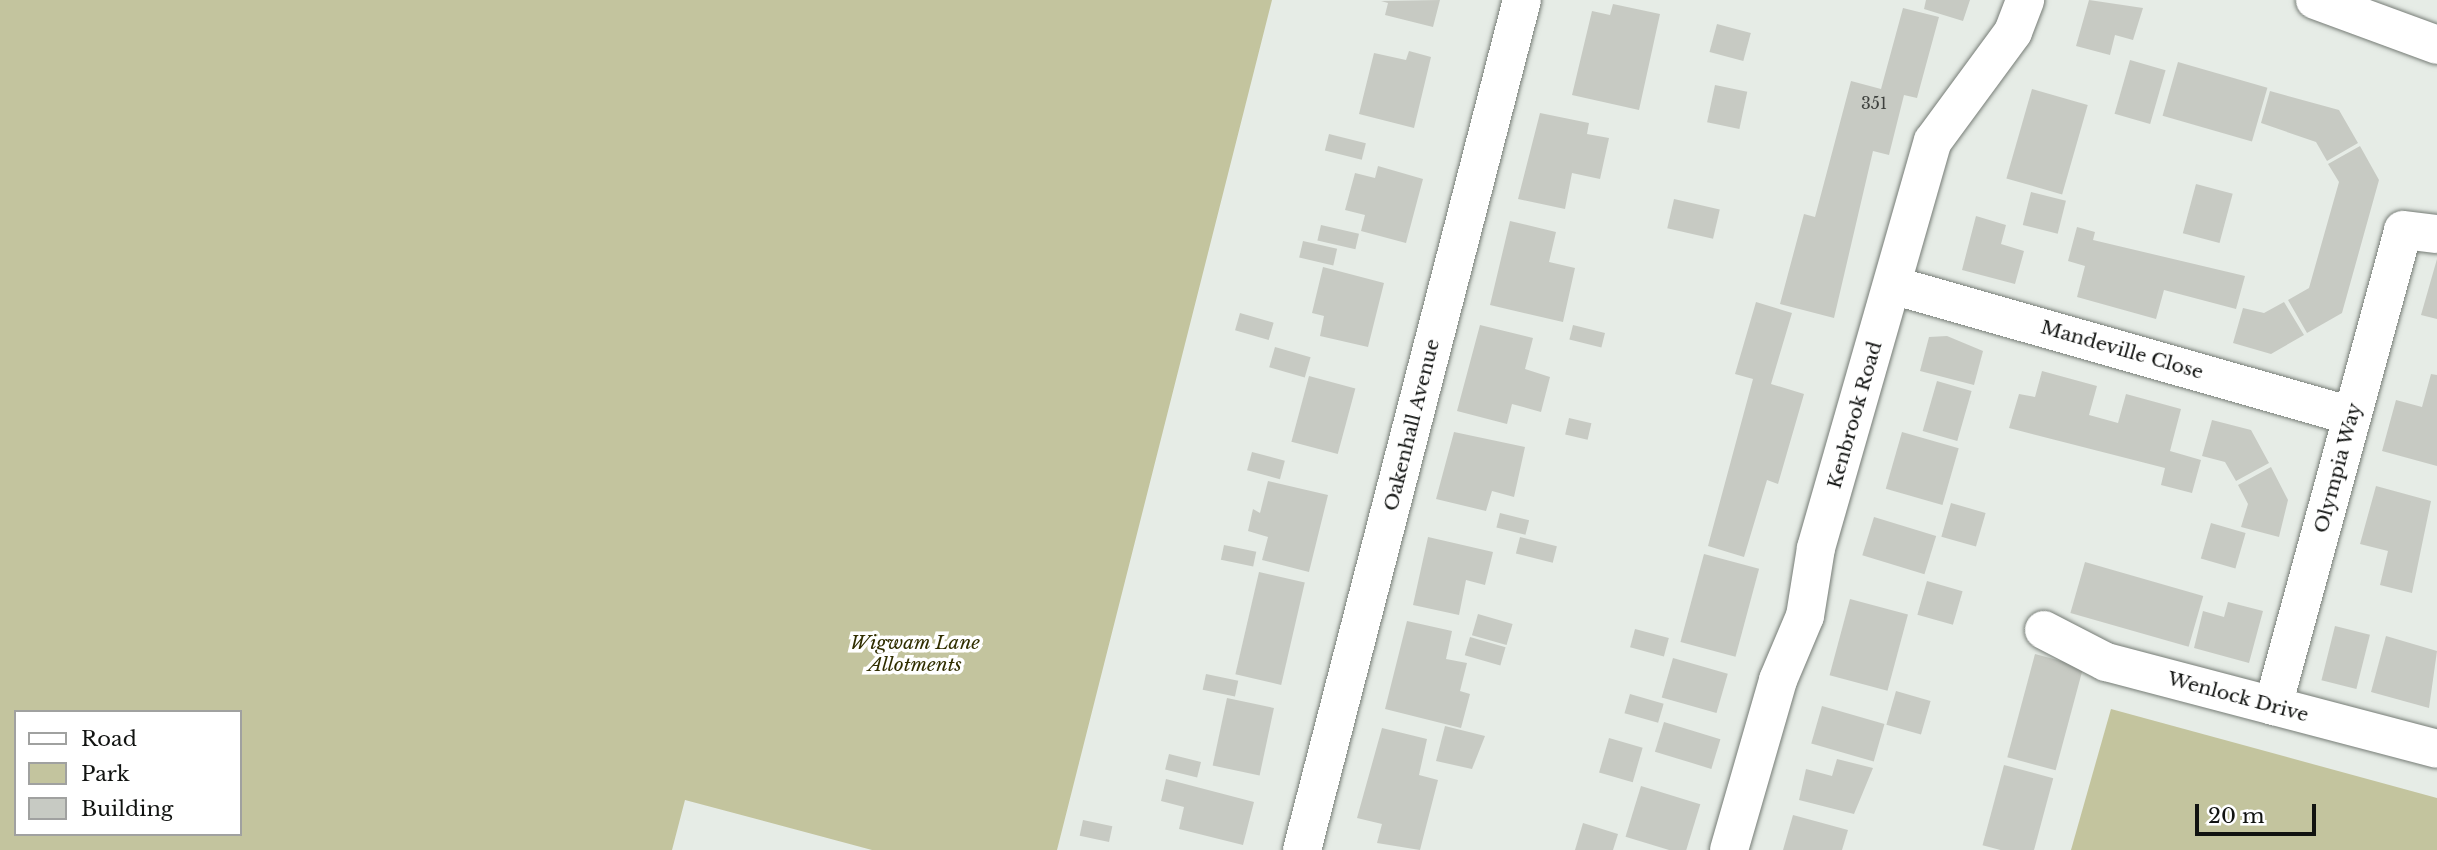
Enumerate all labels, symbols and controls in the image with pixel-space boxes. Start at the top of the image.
house number: 351 [1861,93,1887,113]
street label: Mandeville Close [2038,316,2206,384]
street label: Oakenhall Avenue [1380,336,1444,514]
street label: Kenbrook Road [1823,339,1887,491]
street label: Olympia Way [2310,400,2366,536]
park label: Wigwam Lane Allotments [850,632,980,676]
street label: Wenlock Drive [2165,667,2311,727]
legend [14,710,242,836]
text: Road [81,726,137,752]
text: Park [81,761,130,787]
scale bar [2199,790,2320,834]
text: Building [81,796,173,822]
text: 20 m [2208,803,2265,829]

